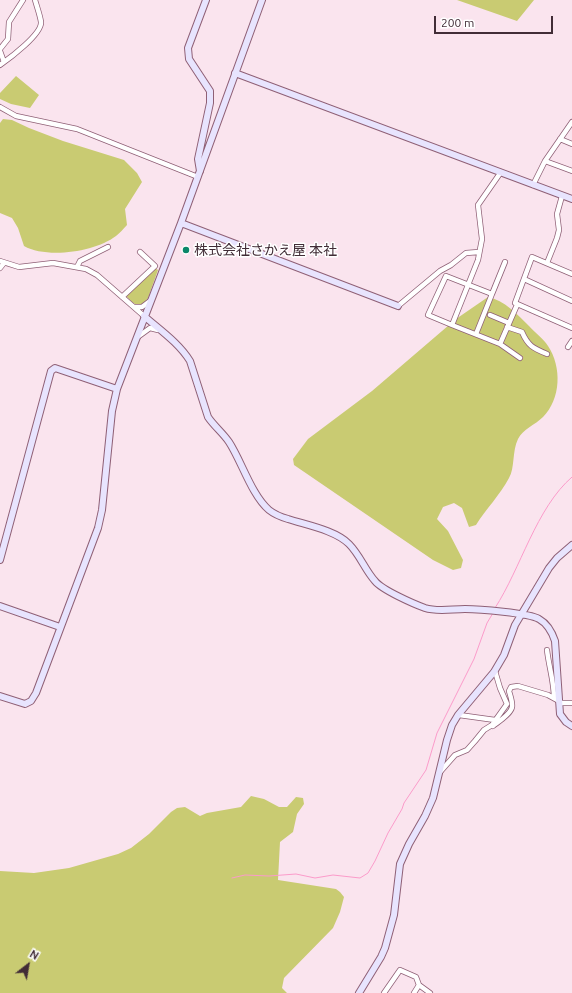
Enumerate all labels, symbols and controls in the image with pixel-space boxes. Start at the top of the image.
scale bar [436,8,555,34]
text: 200 m [441,16,474,29]
place label: 株式会社さかえ屋 本社 [194,242,337,258]
marker: 株式会社さかえ屋 本社 [181,245,191,255]
north arrow [8,945,48,985]
text: N [28,947,41,962]

